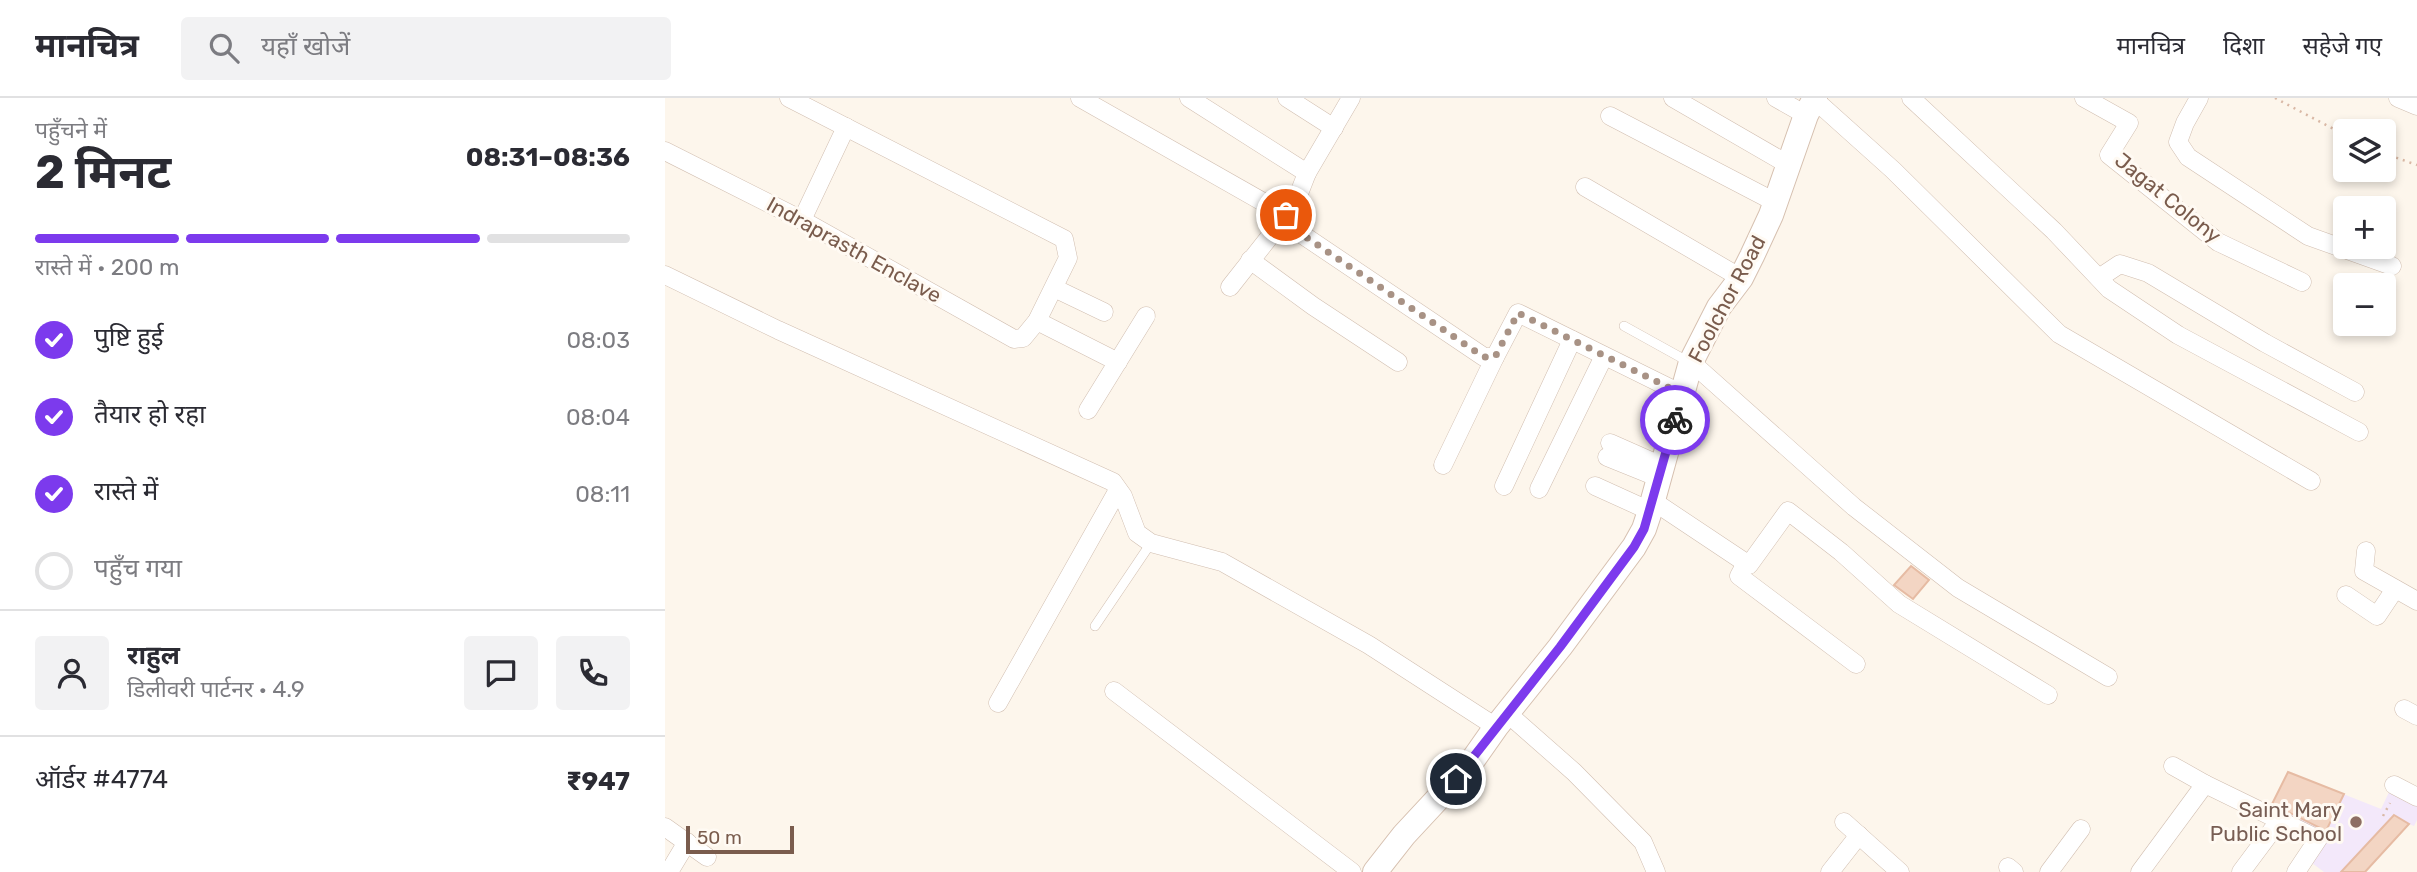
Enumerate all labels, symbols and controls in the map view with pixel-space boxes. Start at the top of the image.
search box [181,17,671,80]
text: मानचित्र [35,26,139,65]
icon: search [205,29,243,67]
text: यहाँ खोजें [261,31,350,62]
text: मानचित्र [2116,32,2185,60]
text: दिशा [2223,32,2265,60]
text: सहेजे गए [2303,32,2382,60]
text: पहुँचने में [35,116,107,144]
map controls [2333,119,2396,336]
button: layers [2333,119,2396,182]
text: 08:31–08:36 [466,142,630,173]
text: 2 मिनट [35,145,171,200]
street label: Jagat Colony [2110,147,2227,248]
pin [1256,185,1316,245]
street label: Indraprasth Enclave [763,191,946,308]
icon: bag [1267,196,1305,234]
button: + [2333,196,2396,259]
street label: Foolchor Road [1683,231,1770,366]
text: रास्ते में · 200 m [35,253,179,281]
button: − [2333,273,2396,336]
icon: check [35,321,73,359]
text: पुष्टि हुई [94,322,164,353]
text: 08:03 [566,326,630,354]
courier [1640,385,1710,455]
icon: check [35,398,73,436]
text: तैयार हो रहा [94,399,206,430]
icon: bike [1656,401,1694,439]
text: 08:04 [566,403,630,431]
icon: check [35,475,73,513]
text: रास्ते में [94,476,158,507]
text: 08:11 [575,480,630,508]
text: पहुँच गया [94,553,182,584]
button: person [35,636,109,710]
button: chat [464,636,538,710]
button: phone [556,636,630,710]
text: राहुल [127,640,180,671]
text: डिलीवरी पार्टनर · 4.9 [127,675,305,703]
pin [1426,749,1486,809]
icon: home [1437,760,1475,798]
text: ऑर्डर #4774 [35,764,168,795]
text: ₹947 [566,766,630,797]
place label: Saint Mary Public School [2210,797,2342,846]
marker: Saint Mary Public School [2348,814,2364,830]
scale bar [686,823,795,855]
text: 50 m [697,826,742,849]

